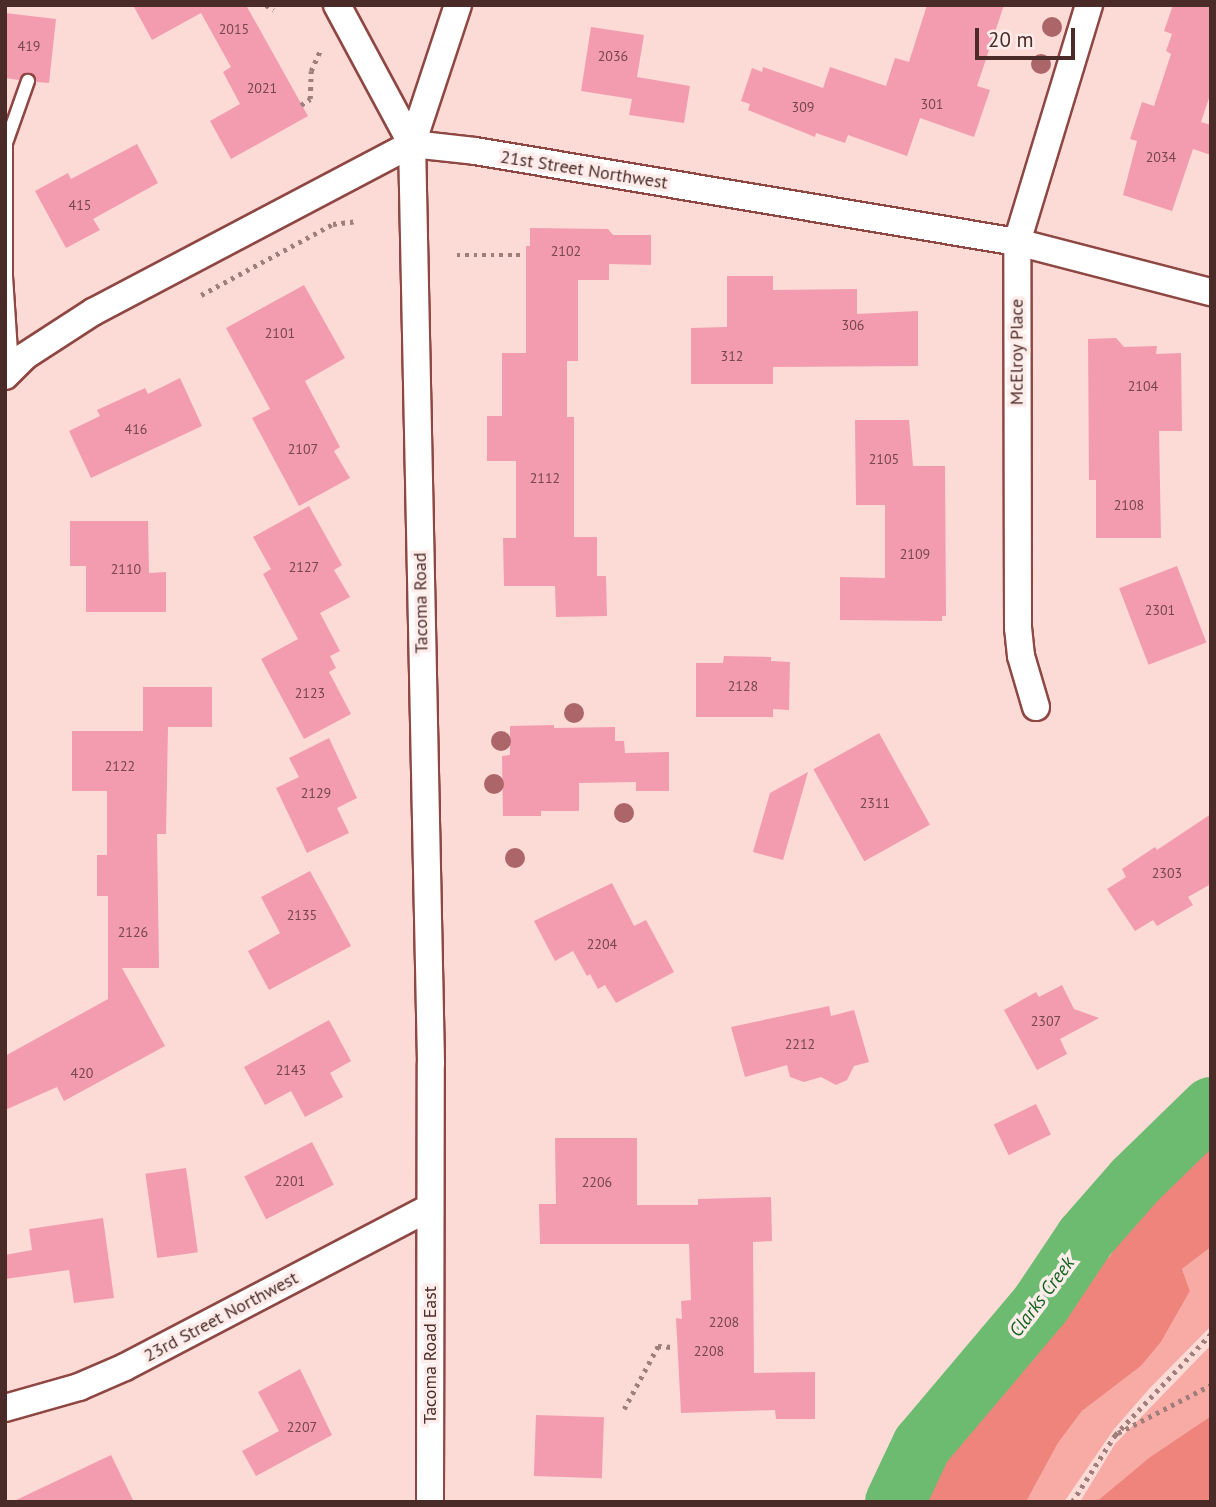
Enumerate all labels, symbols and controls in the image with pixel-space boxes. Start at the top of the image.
scale bar [978,14,1078,58]
house number: 2015 [219,21,249,37]
text: 20 m [988,26,1034,53]
house number: 419 [18,38,40,54]
house number: 2036 [598,48,628,64]
house number: 2021 [247,80,277,96]
house number: 301 [921,96,943,112]
house number: 309 [792,99,814,115]
street label: 21st Street Northwest [499,146,669,194]
house number: 2034 [1146,149,1176,165]
house number: 415 [69,197,91,213]
house number: 2102 [551,243,581,259]
street label: McElroy Place [1006,298,1028,406]
house number: 306 [842,317,864,333]
house number: 2101 [265,325,295,341]
house number: 312 [721,348,743,364]
house number: 2104 [1128,378,1158,394]
house number: 416 [125,421,147,437]
house number: 2107 [288,441,318,457]
house number: 2105 [869,451,899,467]
house number: 2112 [530,470,560,486]
house number: 2108 [1114,497,1144,513]
house number: 2109 [900,546,930,562]
street label: Tacoma Road [409,552,433,654]
house number: 2127 [289,559,319,575]
house number: 2110 [111,561,141,577]
house number: 2301 [1145,602,1175,618]
house number: 2128 [728,678,758,694]
house number: 2123 [295,685,325,701]
house number: 2122 [105,758,135,774]
house number: 2129 [301,785,331,801]
house number: 2311 [860,795,890,811]
house number: 2303 [1152,865,1182,881]
house number: 2135 [287,907,317,923]
house number: 2126 [118,924,148,940]
house number: 2204 [587,936,617,952]
house number: 2307 [1031,1013,1061,1029]
house number: 2212 [785,1036,815,1052]
house number: 2143 [276,1062,306,1078]
house number: 420 [71,1065,93,1081]
house number: 2201 [275,1173,305,1189]
house number: 2206 [582,1174,612,1190]
water label: Clarks Creek [1005,1253,1079,1341]
street label: 23rd Street Northwest [140,1267,302,1367]
street label: Tacoma Road East [419,1286,441,1424]
house number: 2208 [709,1314,739,1330]
house number: 2208 [694,1343,724,1359]
house number: 2207 [287,1419,317,1435]

